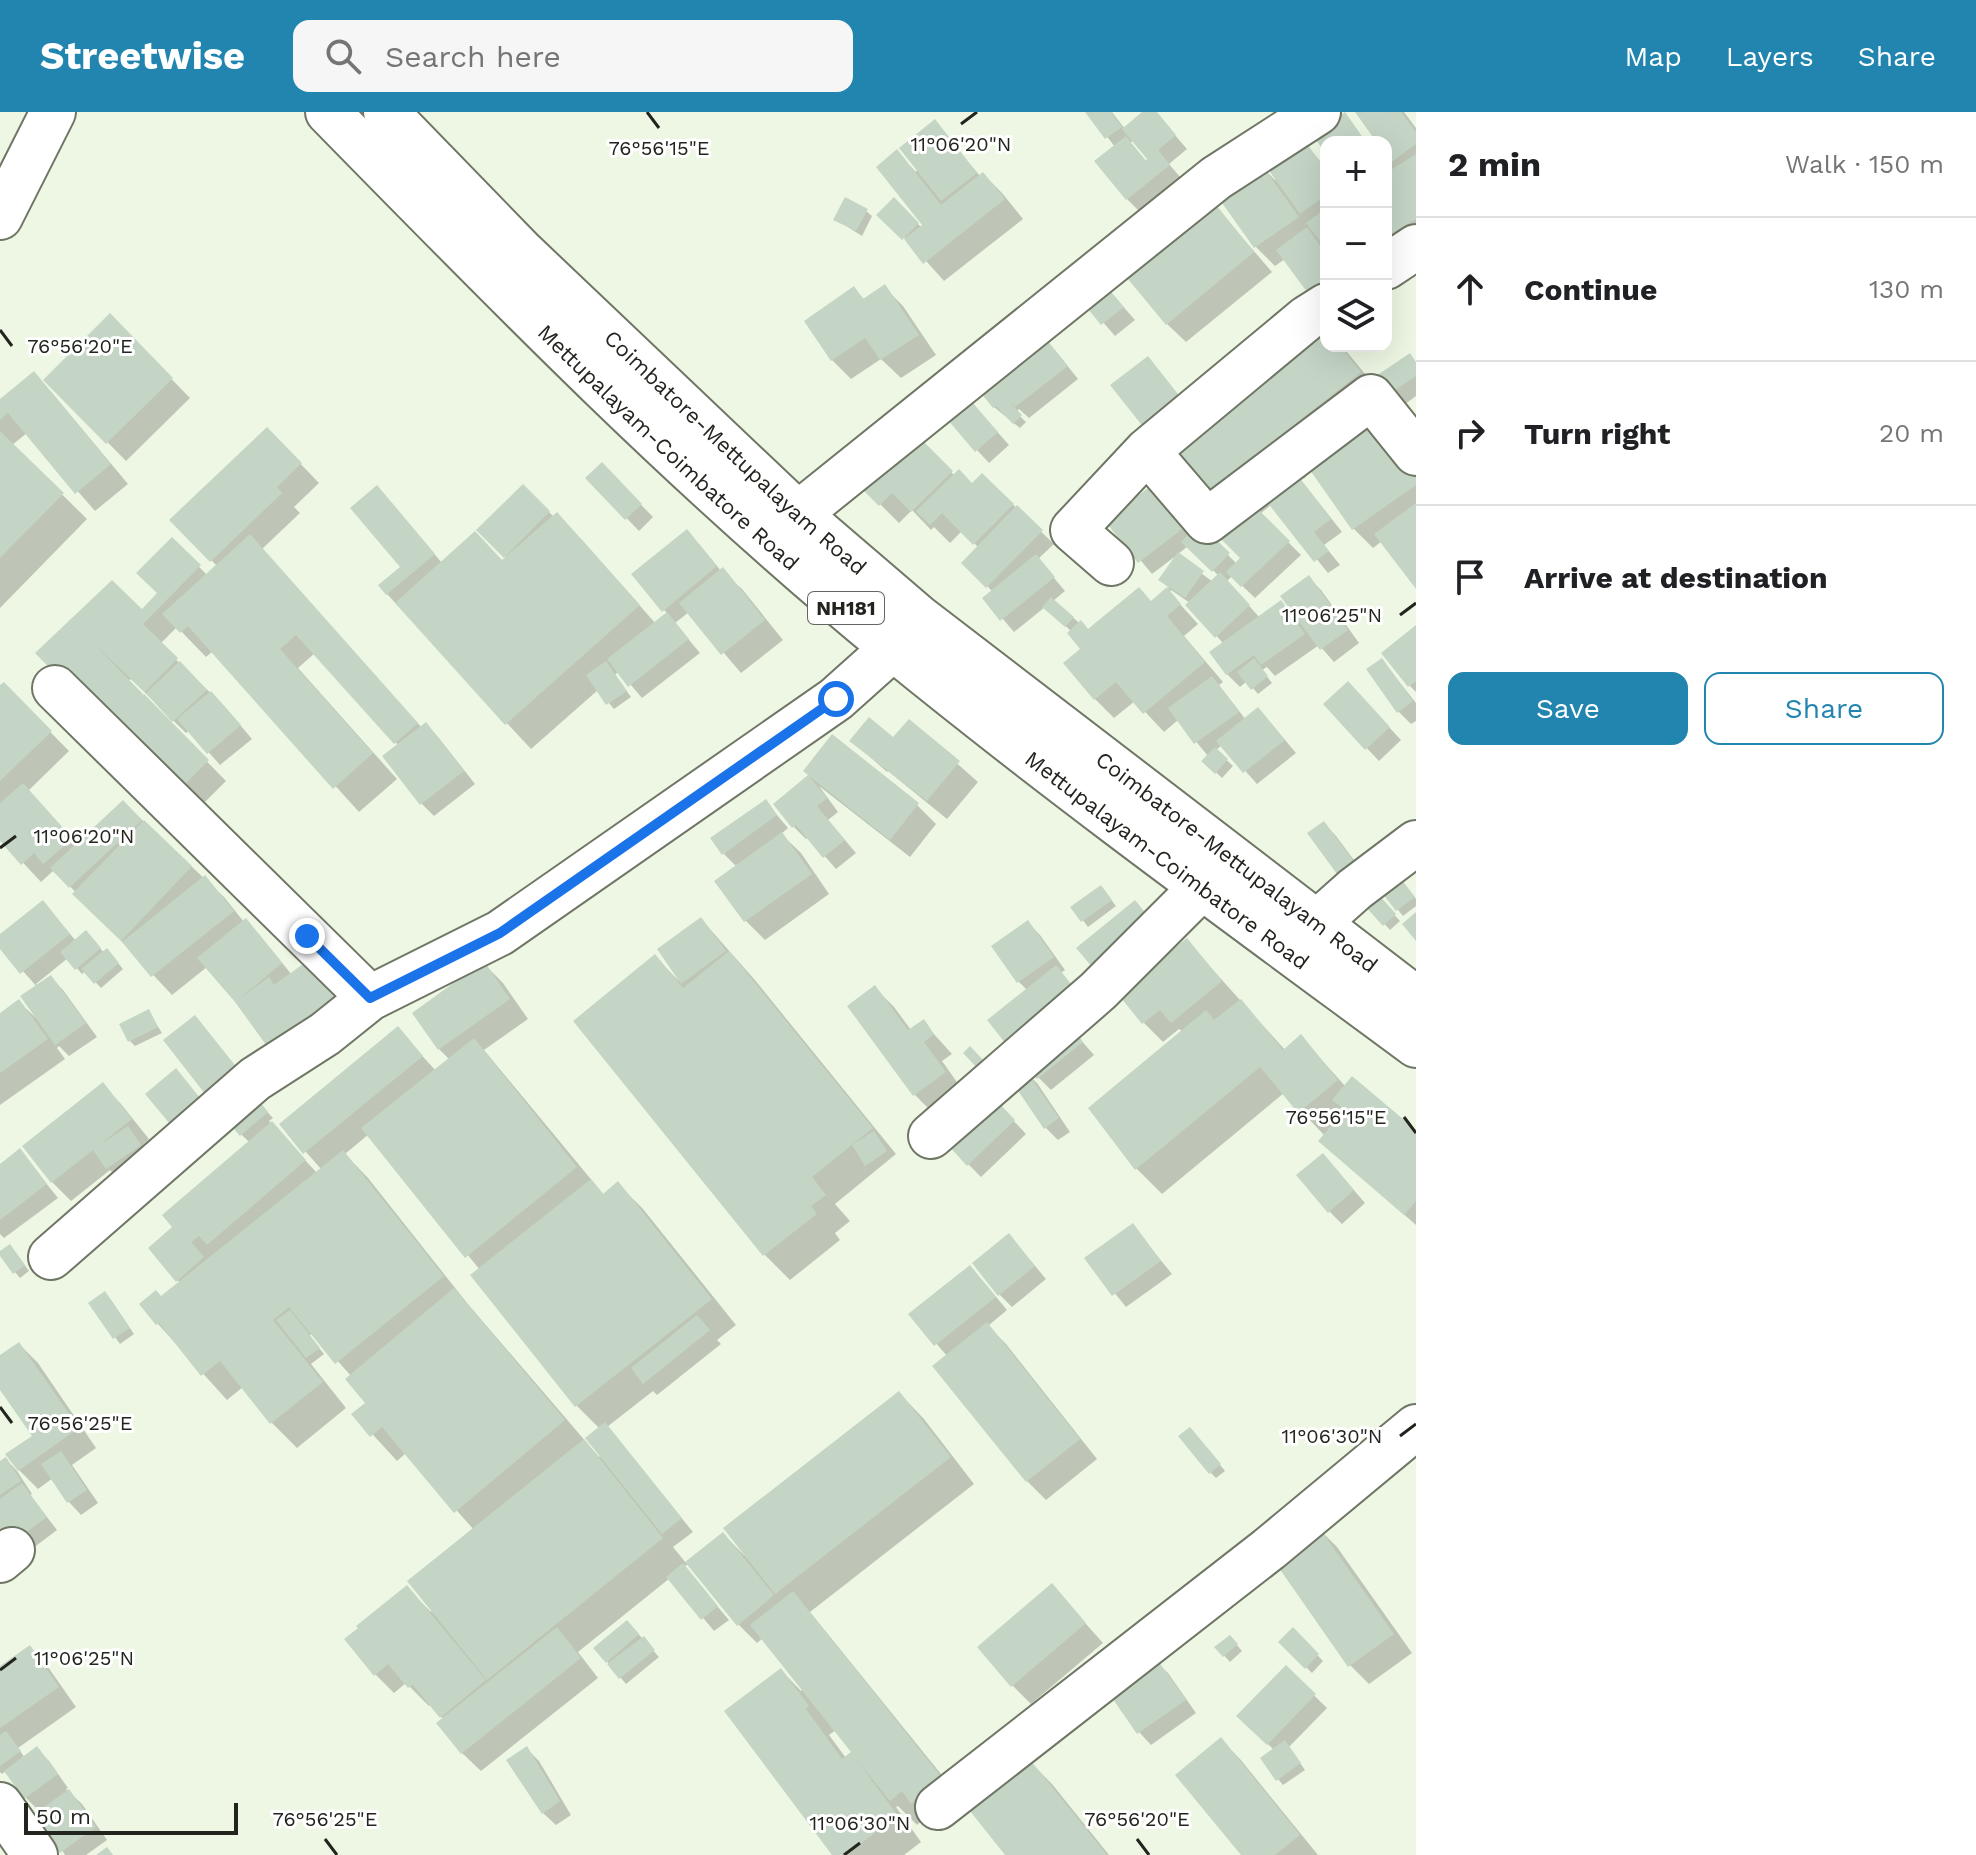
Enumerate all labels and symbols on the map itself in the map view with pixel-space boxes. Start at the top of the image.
text: 11°06'20"N [911,132,1011,156]
text: 76°56'15"E [609,136,709,160]
street label: Mettupalayam-Coimbatore Road [533,319,804,575]
street label: Coimbatore-Mettupalayam Road [600,325,872,580]
text: 76°56'20"E [27,334,133,358]
road number: NH181 [808,592,884,624]
text: 11°06'25"N [1282,603,1382,627]
route start [818,681,854,717]
street label: Mettupalayam-Coimbatore Road [1021,746,1314,974]
street label: Coimbatore-Mettupalayam Road [1091,746,1383,978]
text: 11°06'20"N [34,824,134,848]
route end [289,918,325,954]
text: 76°56'15"E [1286,1105,1386,1129]
text: 76°56'25"E [28,1411,132,1435]
text: 11°06'30"N [1282,1424,1382,1448]
text: 11°06'25"N [34,1646,134,1670]
scale bar [24,1799,238,1835]
text: 76°56'25"E [273,1807,377,1831]
text: 76°56'20"E [1084,1807,1190,1831]
text: 11°06'30"N [810,1811,910,1835]

